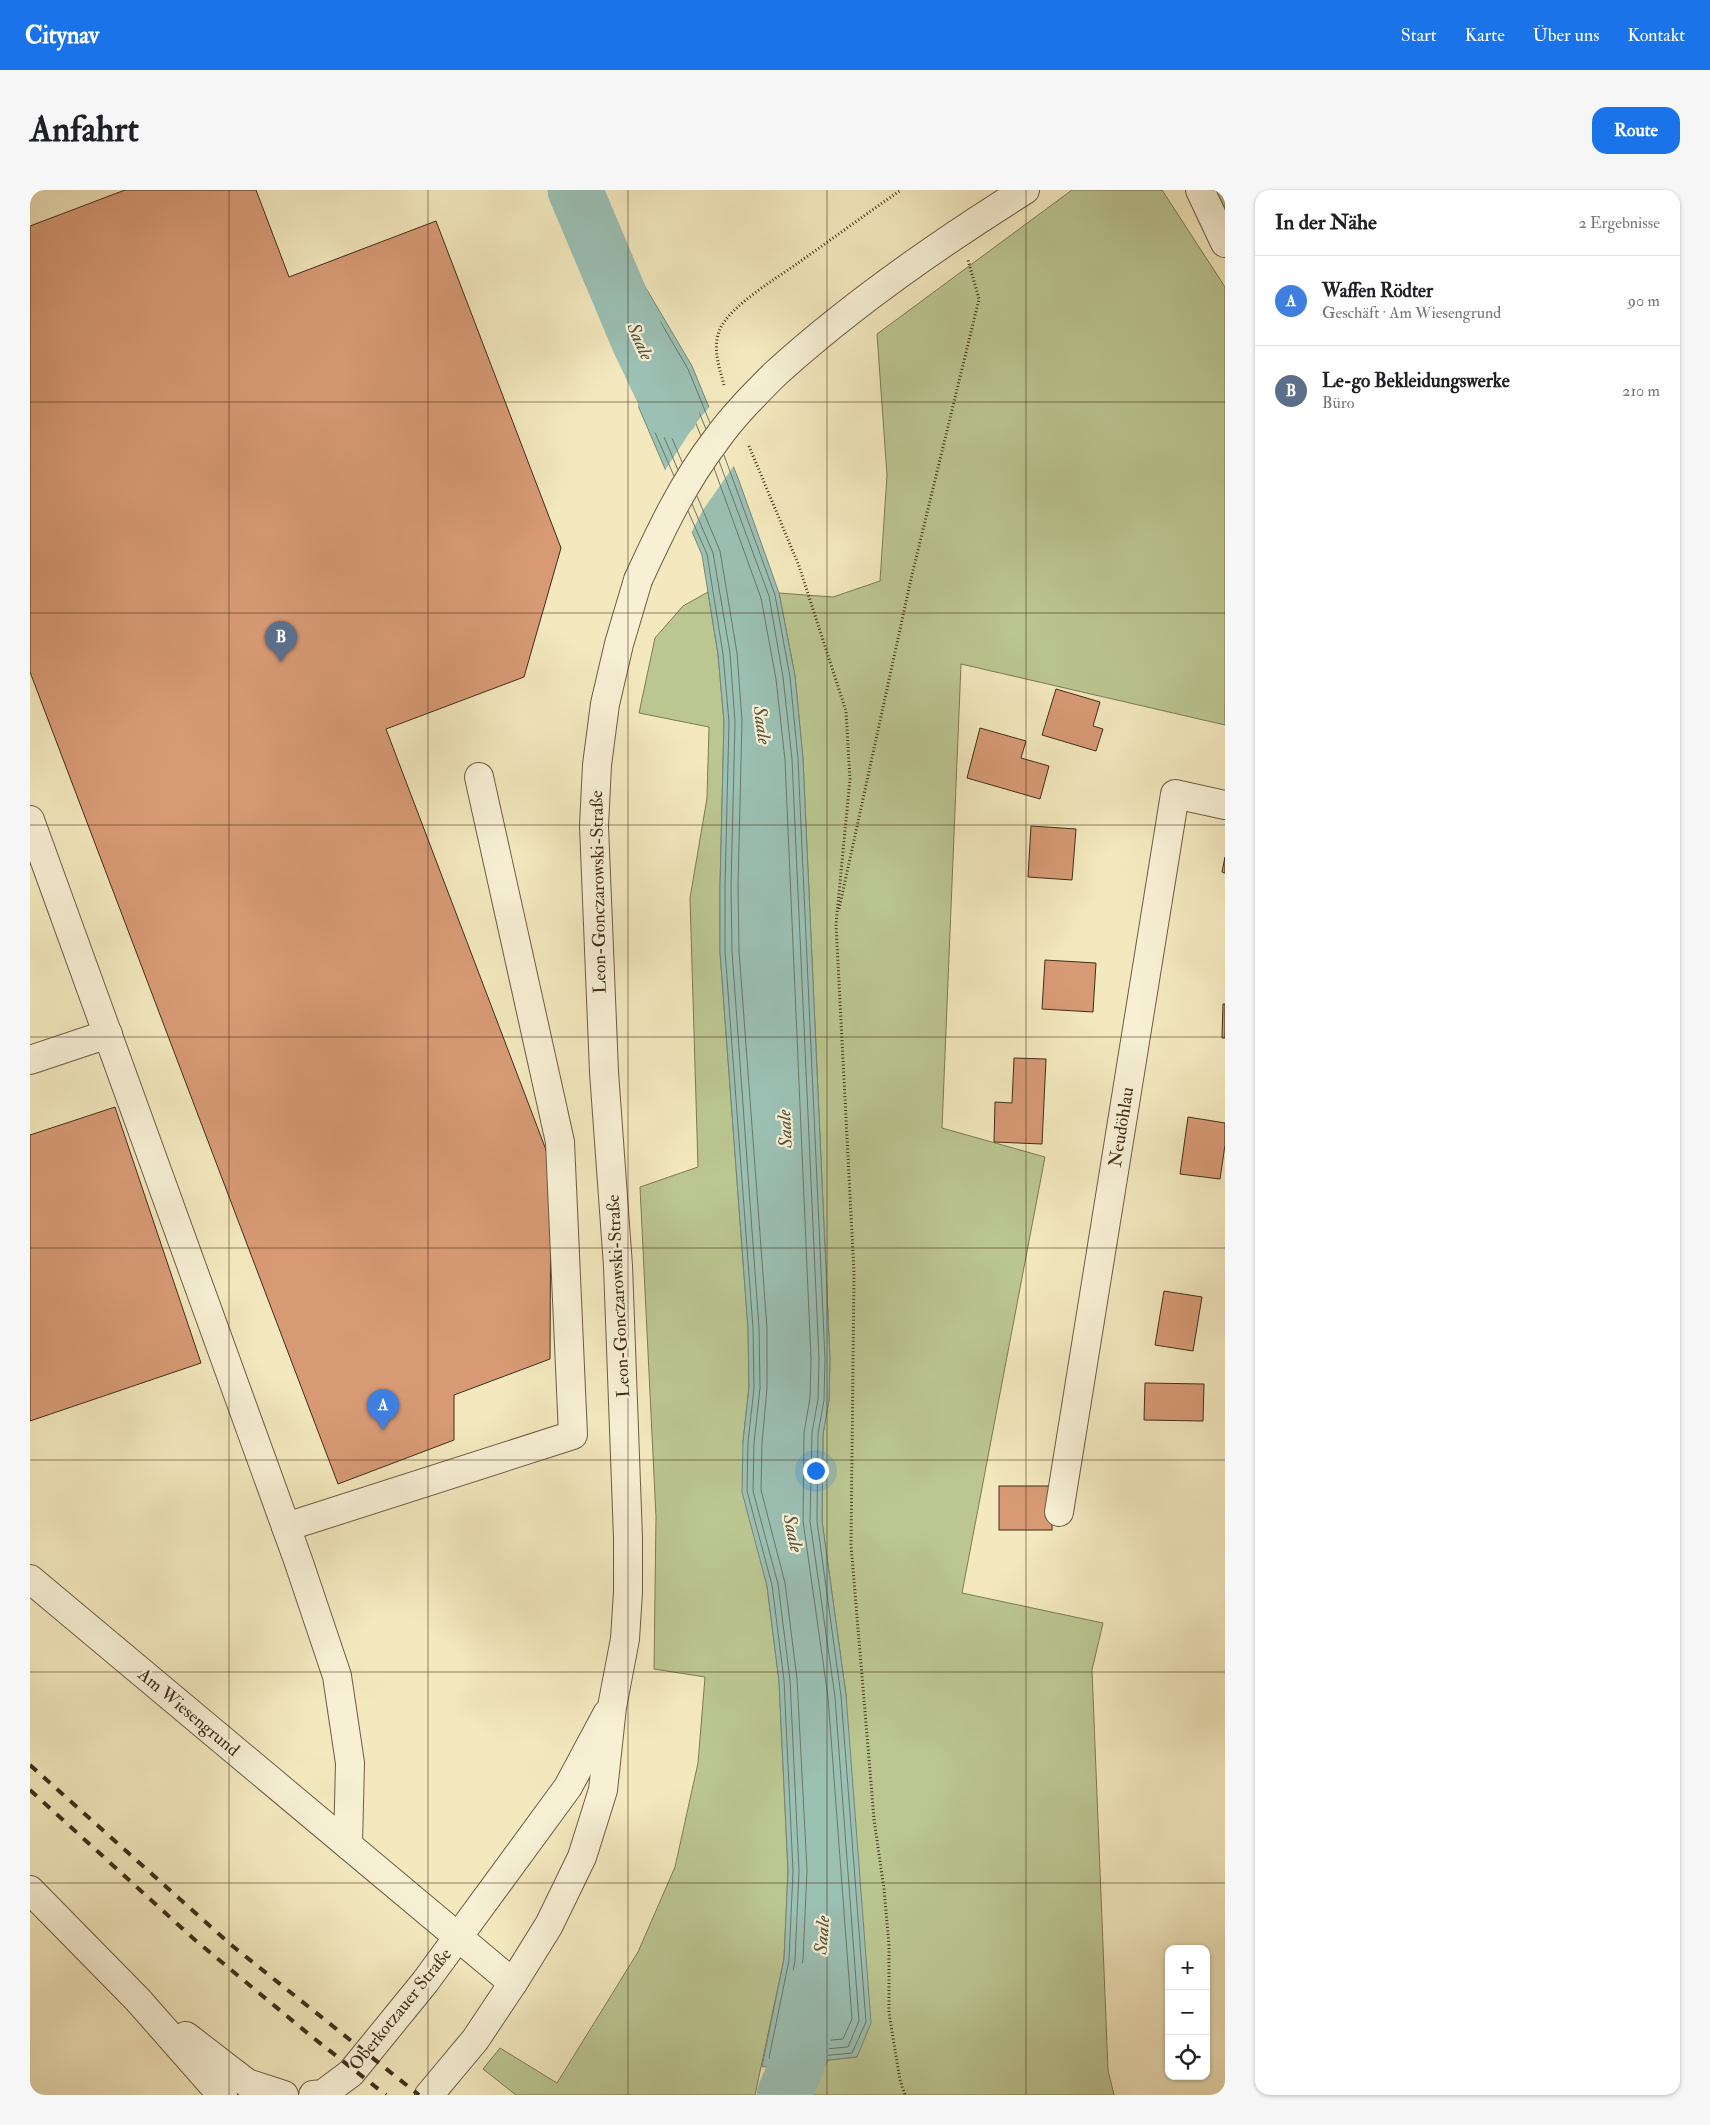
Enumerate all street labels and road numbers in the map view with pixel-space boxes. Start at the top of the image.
street label: Leon-Gonczarowski-Straße [585,790,612,994]
street label: Neudöhlau [1104,1085,1139,1169]
street label: Leon-Gonczarowski-Straße [602,1193,635,1398]
street label: Am Wiesengrund [132,1663,244,1762]
street label: Oberkotzauer Straße [344,1943,457,2075]

